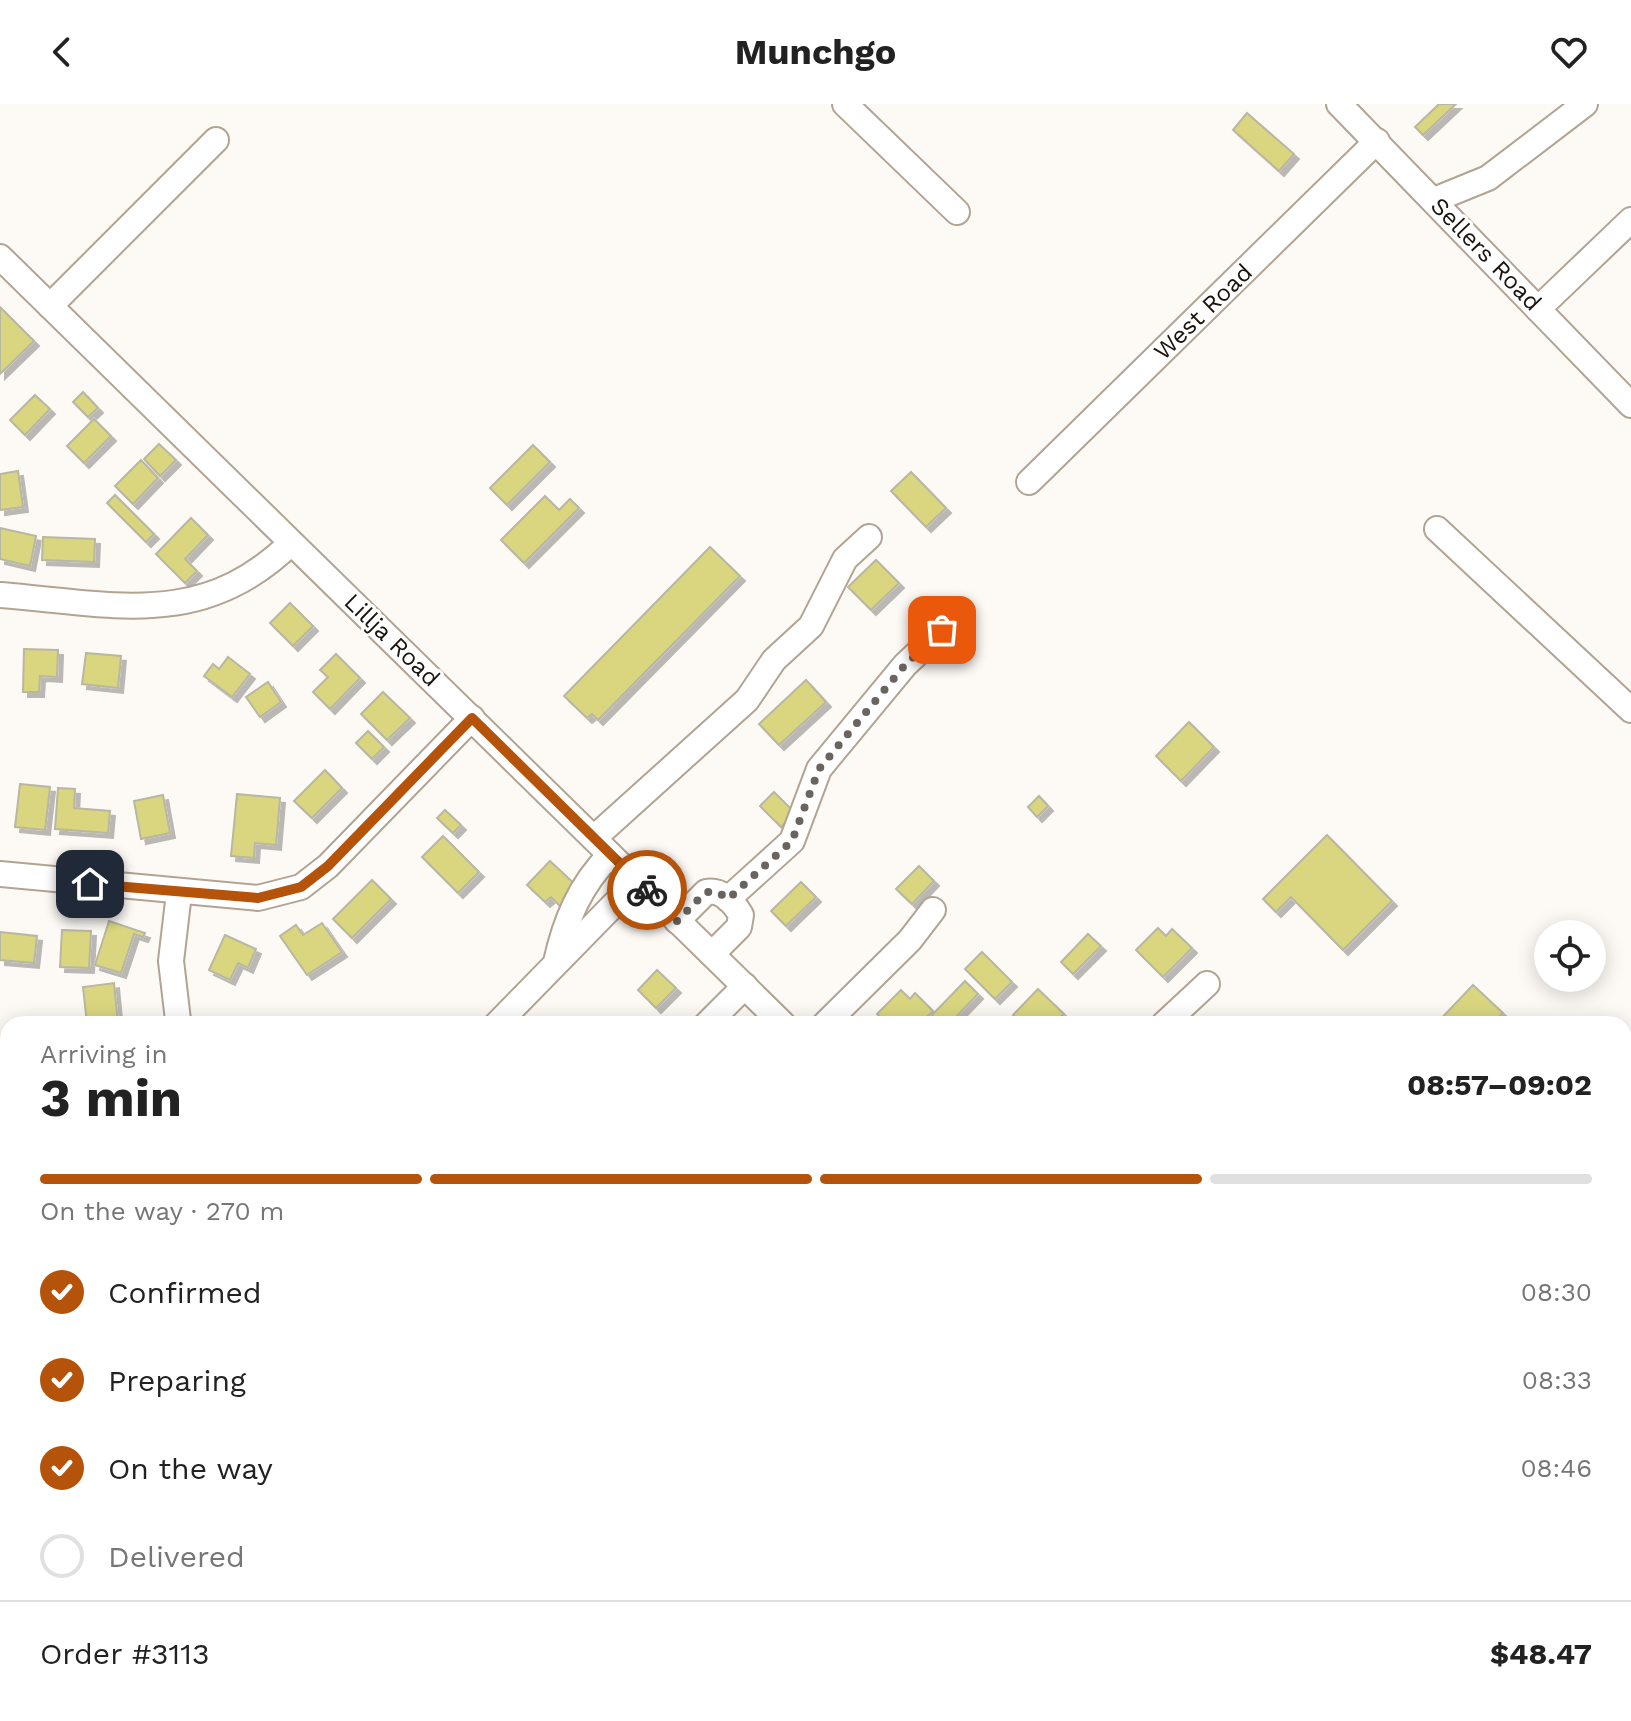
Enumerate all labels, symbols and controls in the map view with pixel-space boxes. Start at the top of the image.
icon: back [40,30,84,74]
icon: heart [1547,30,1591,74]
text: Munchgo [735,31,896,73]
street label: Sellers Road [1425,192,1547,316]
street label: West Road [1148,258,1258,366]
street label: Lillja Road [339,588,445,692]
pin [908,596,976,664]
icon: bag [920,608,964,652]
pin [56,850,124,918]
courier [607,850,687,930]
icon: home [68,862,112,906]
icon: bike [625,868,669,912]
map controls [1534,920,1606,992]
button: locate [1534,920,1606,992]
text: Arriving in [40,1039,168,1069]
text: 08:57–09:02 [1407,1067,1592,1102]
text: 3 min [40,1068,182,1129]
text: On the way · 270 m [40,1196,284,1226]
icon: check [40,1270,84,1314]
text: Confirmed [108,1275,262,1310]
text: 08:30 [1521,1277,1592,1307]
icon: check [40,1358,84,1402]
text: Preparing [108,1363,246,1398]
text: 08:33 [1522,1365,1592,1395]
icon: check [40,1446,84,1490]
text: On the way [108,1451,273,1486]
text: 08:46 [1520,1453,1592,1483]
text: Delivered [108,1539,245,1574]
text: Order #3113 [40,1636,210,1671]
text: $48.47 [1490,1636,1592,1671]

